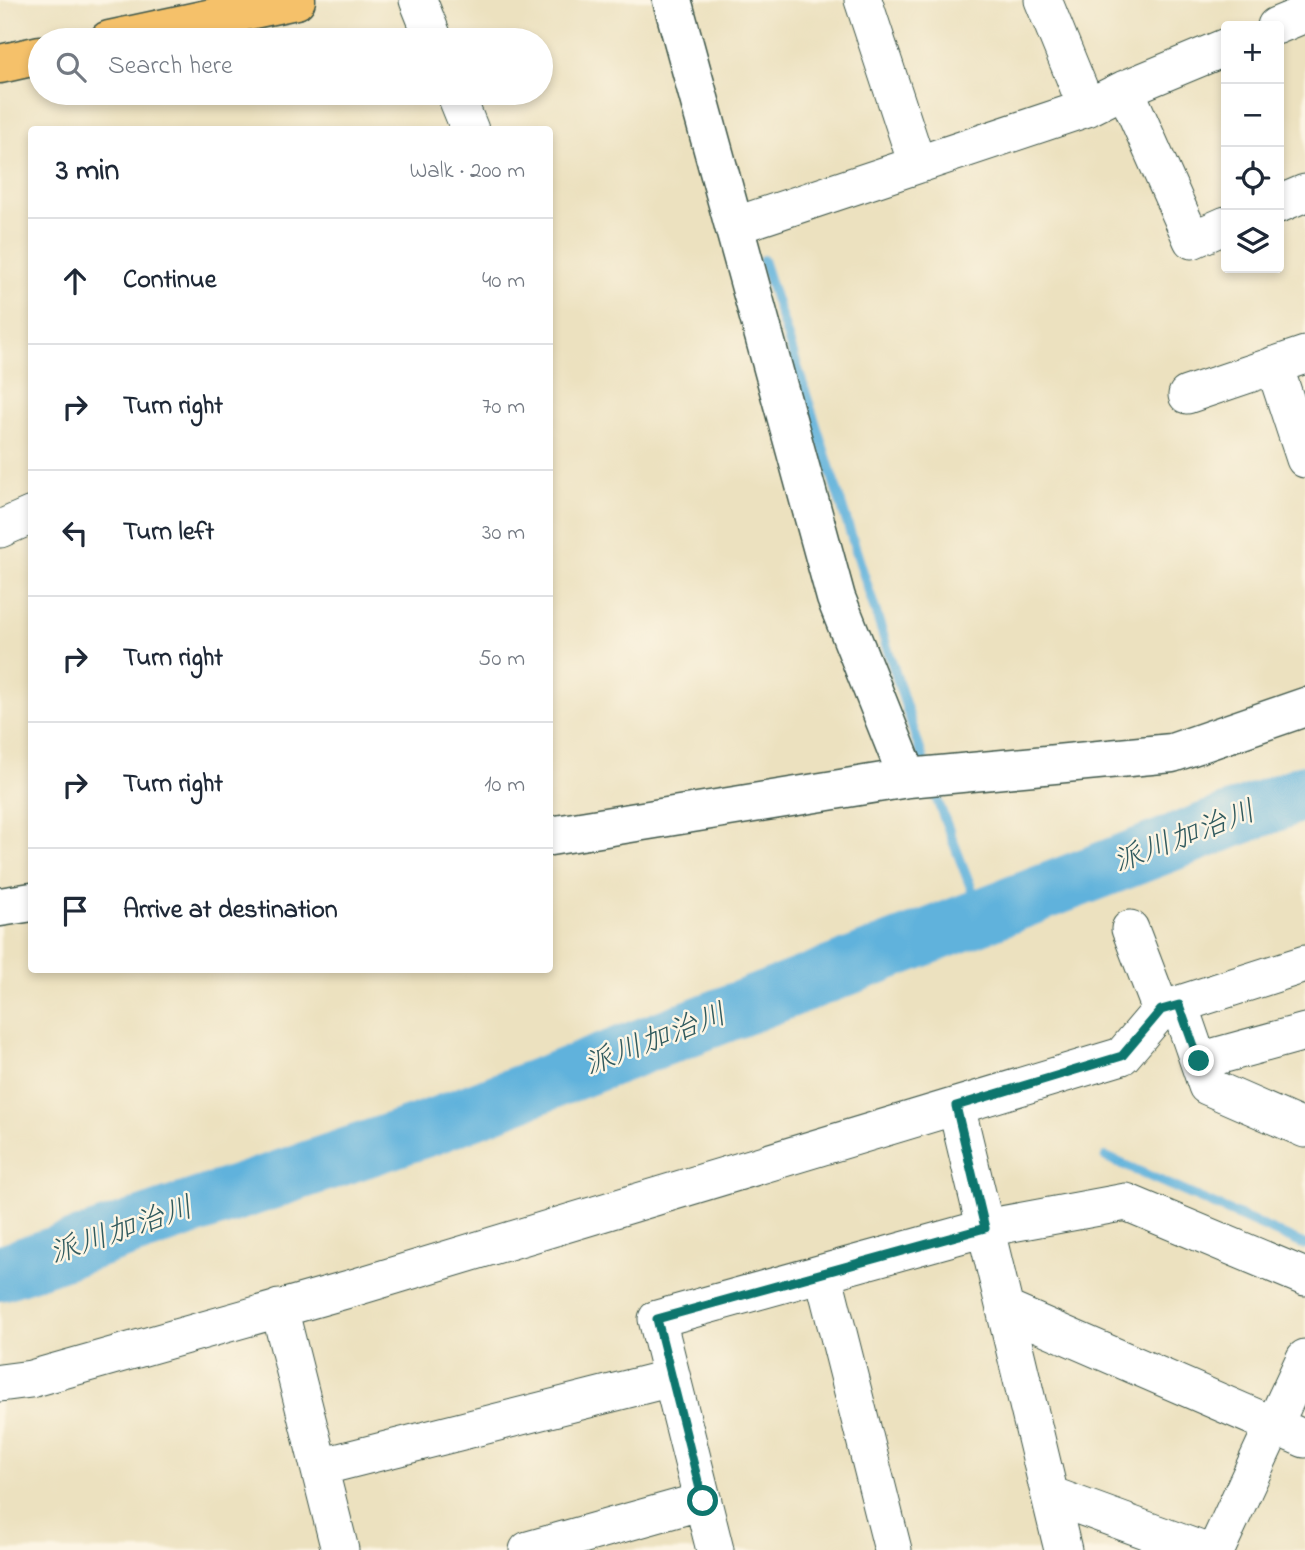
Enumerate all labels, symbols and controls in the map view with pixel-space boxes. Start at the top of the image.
map controls [1221,21,1284,273]
button: + [1221,21,1284,84]
search box [28,28,553,105]
icon: search [52,48,90,86]
text: Search here [108,48,233,86]
button: − [1221,84,1284,147]
button: locate [1221,147,1284,210]
text: 3 min [56,150,119,194]
text: Walk · 200 m [410,155,525,188]
button: layers [1221,210,1284,273]
icon: ahead [56,262,94,300]
text: Continue [123,262,216,300]
text: 40 m [482,265,525,298]
icon: right [56,388,94,426]
text: Turn right [123,388,223,426]
text: 70 m [482,391,525,424]
icon: left [56,514,94,552]
text: Turn left [123,514,214,552]
text: 30 m [482,517,525,550]
icon: right [56,640,94,678]
text: Turn right [123,640,223,678]
text: 50 m [478,643,525,676]
icon: right [56,766,94,804]
text: Turn right [123,766,223,804]
text: 10 m [484,769,525,802]
water label: 派川加治川 [1107,791,1263,885]
icon: arrive [56,892,94,930]
text: Arrive at destination [123,892,338,930]
water label: 派川加治川 [578,994,734,1088]
route end [1183,1045,1214,1076]
water label: 派川加治川 [44,1187,200,1277]
route start [687,1485,718,1516]

